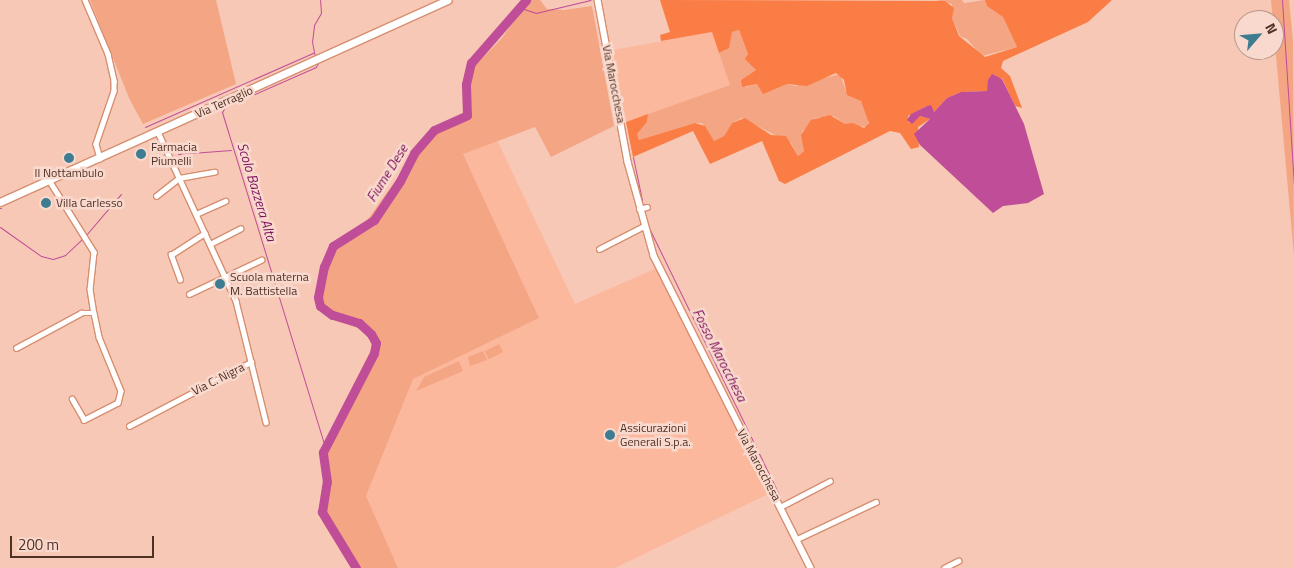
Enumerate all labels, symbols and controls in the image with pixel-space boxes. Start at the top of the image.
north arrow [1234,10,1284,60]
text: N [1260,19,1283,37]
street label: Via Marocchesa [599,44,629,124]
street label: Via Terraglio [193,83,255,121]
place label: Farmacia Piumelli [151,140,197,168]
water label: Scolo Bazzera Alta [234,141,280,243]
water label: Fiume Dese [363,141,411,205]
marker: Farmacia Piumelli [135,148,147,160]
marker: Il Nottambulo [63,152,75,164]
place label: Il Nottambulo [35,166,103,180]
place label: Villa Carlesso [56,196,123,210]
marker: Villa Carlesso [40,197,52,209]
place label: Scuola materna M. Battistella [230,270,309,298]
marker: Scuola materna M. Battistella [214,278,226,290]
water label: Fosso Marocchesa [689,306,751,404]
street label: Via C. Nigra [189,360,247,398]
place label: Assicurazioni Generali S.p.a. [620,421,691,449]
street label: Via Marocchesa [734,427,784,503]
marker: Assicurazioni Generali S.p.a. [604,429,616,441]
scale bar [12,526,156,558]
text: 200 m [18,533,59,556]

